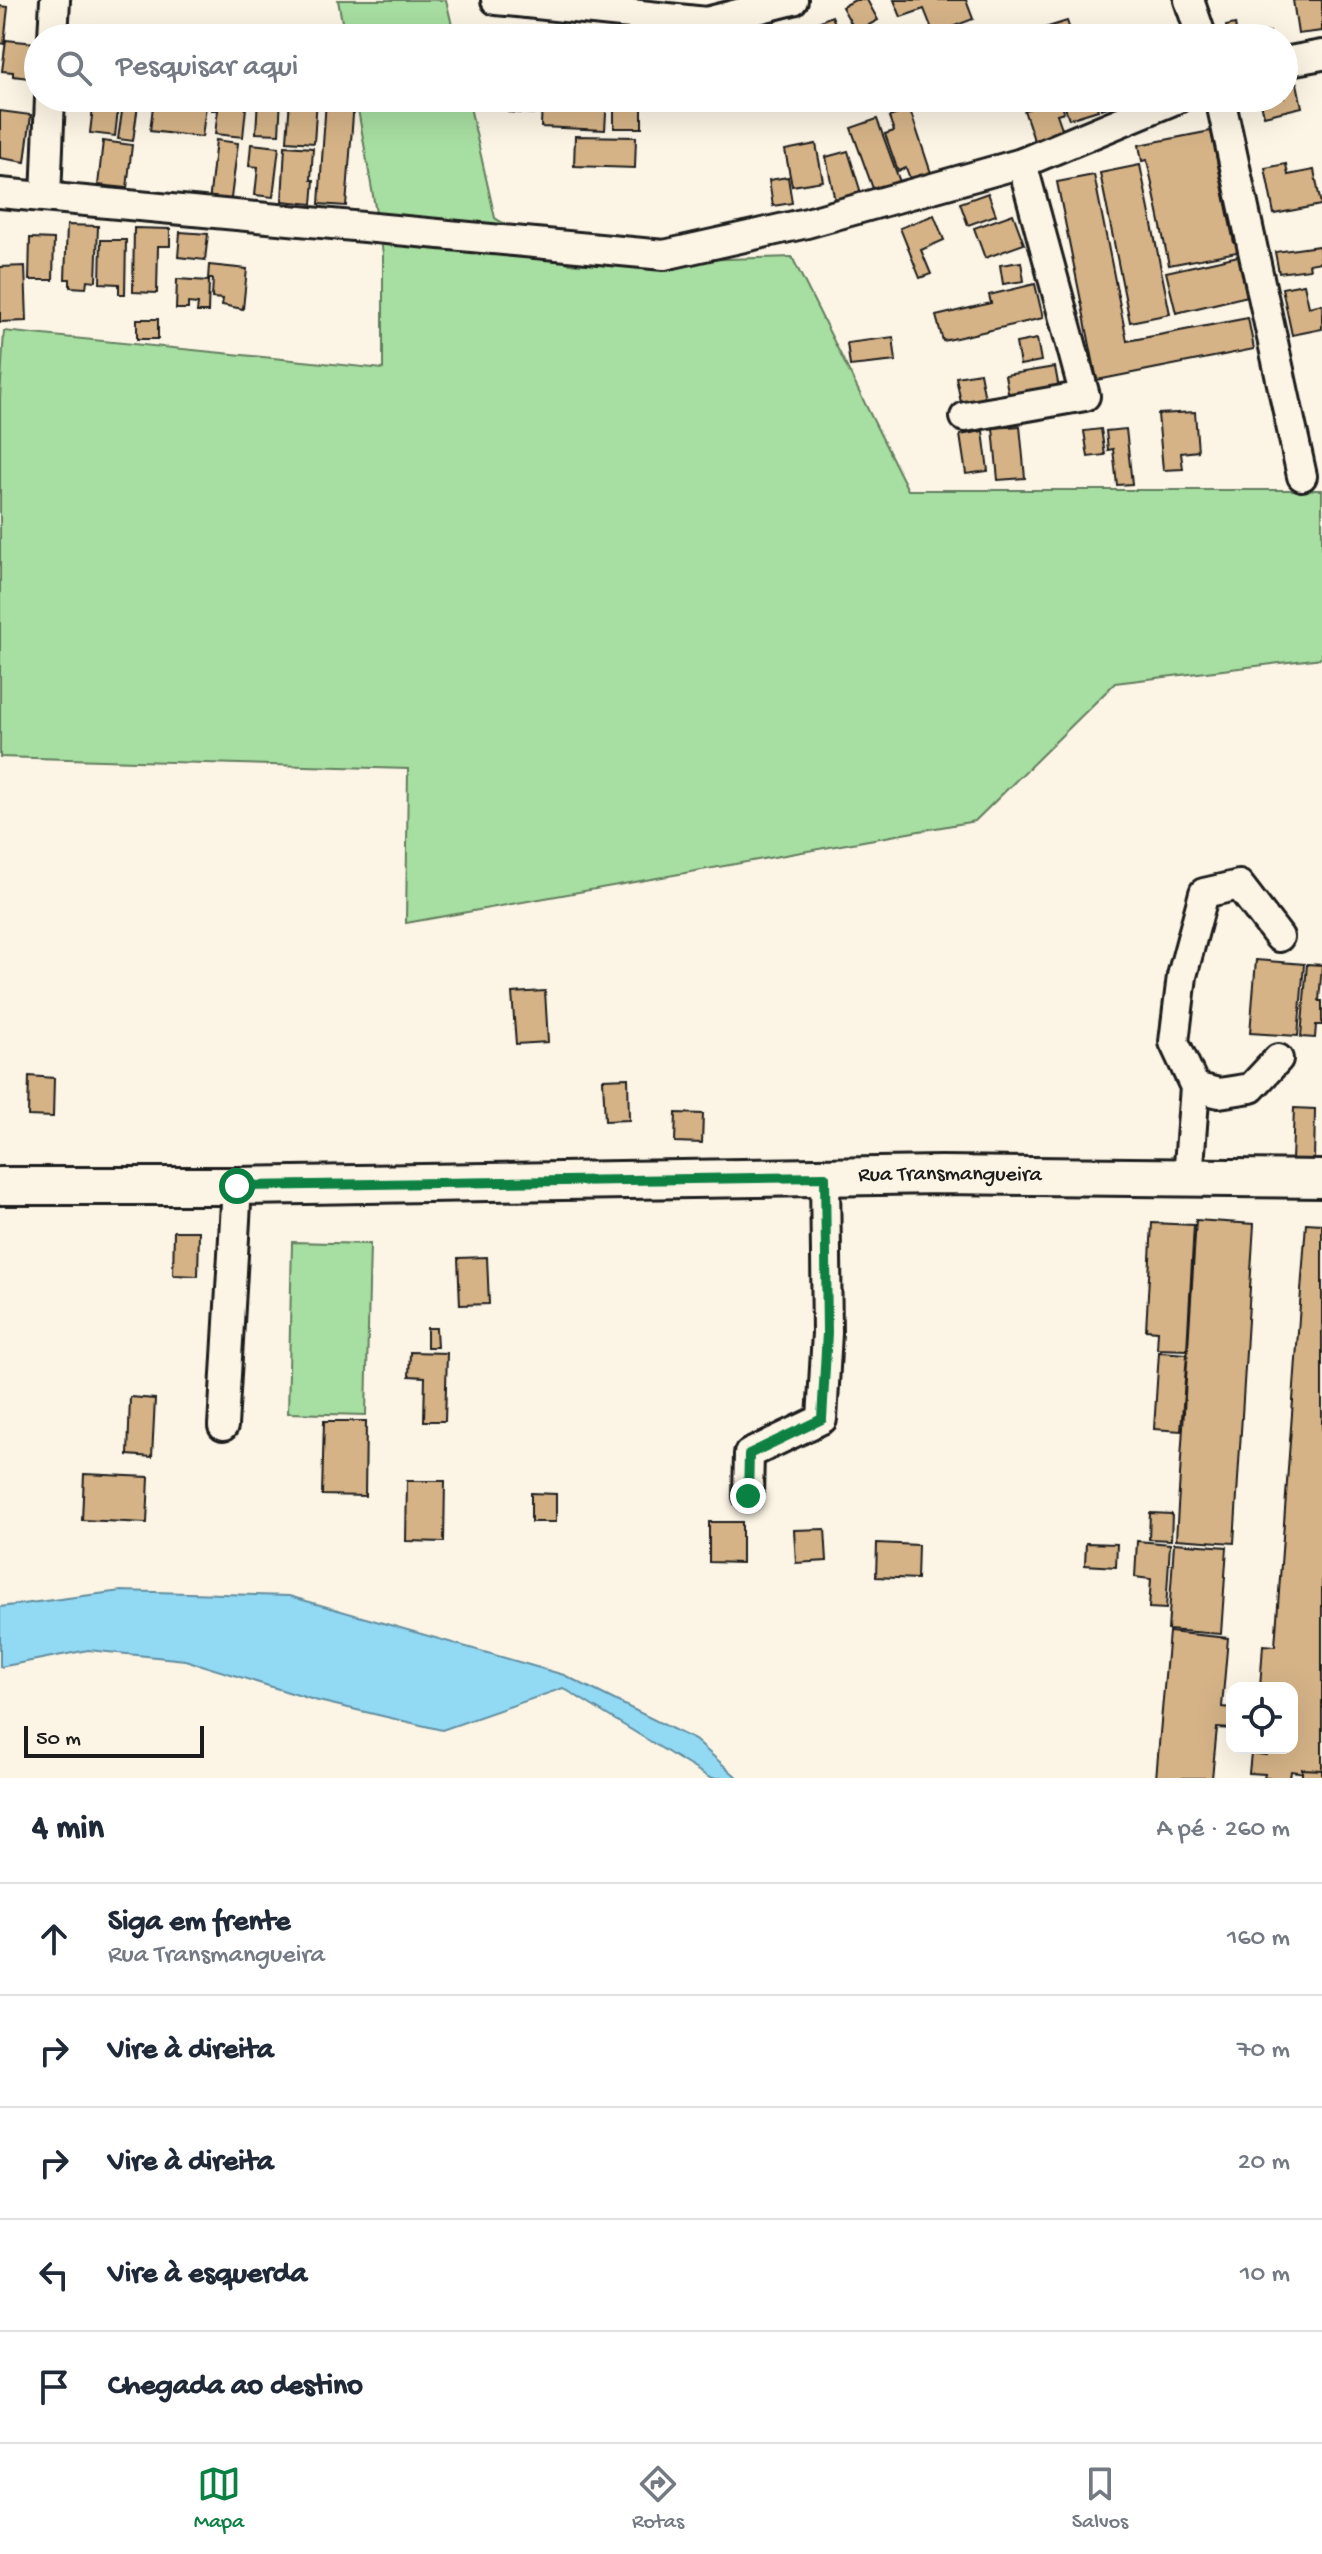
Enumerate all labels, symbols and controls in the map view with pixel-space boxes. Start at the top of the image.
search box [24,24,1298,112]
icon: search [52,46,96,90]
text: Pesquisar aqui [116,51,298,86]
street label: Rua Transmangueira [858,1162,1043,1189]
route start [219,1168,255,1204]
route end [730,1478,766,1514]
map controls [1226,1682,1298,1754]
button: locate [1226,1682,1298,1754]
scale bar [24,1722,204,1758]
text: 50 m [36,1727,81,1753]
text: 4 min [32,1810,104,1850]
text: A pé · 260 m [1157,1815,1290,1846]
text: Siga em frente [108,1906,290,1941]
icon: ahead [32,1917,76,1961]
text: 160 m [1227,1924,1290,1955]
text: Rua Transmangueira [108,1941,325,1972]
icon: right [32,2029,76,2073]
text: Vire à direita [108,2034,274,2069]
text: 70 m [1237,2036,1290,2067]
icon: right [32,2141,76,2185]
text: Vire à direita [108,2146,274,2181]
text: 20 m [1238,2148,1290,2179]
icon: left [32,2253,76,2297]
text: Vire à esquerda [108,2258,307,2293]
text: 10 m [1240,2260,1290,2291]
icon: arrive [32,2365,76,2409]
text: Chegada ao destino [108,2370,363,2405]
tab: Mapa [194,2462,244,2536]
tab: Rotas [632,2462,684,2536]
tab: Salvos [1072,2462,1128,2536]

